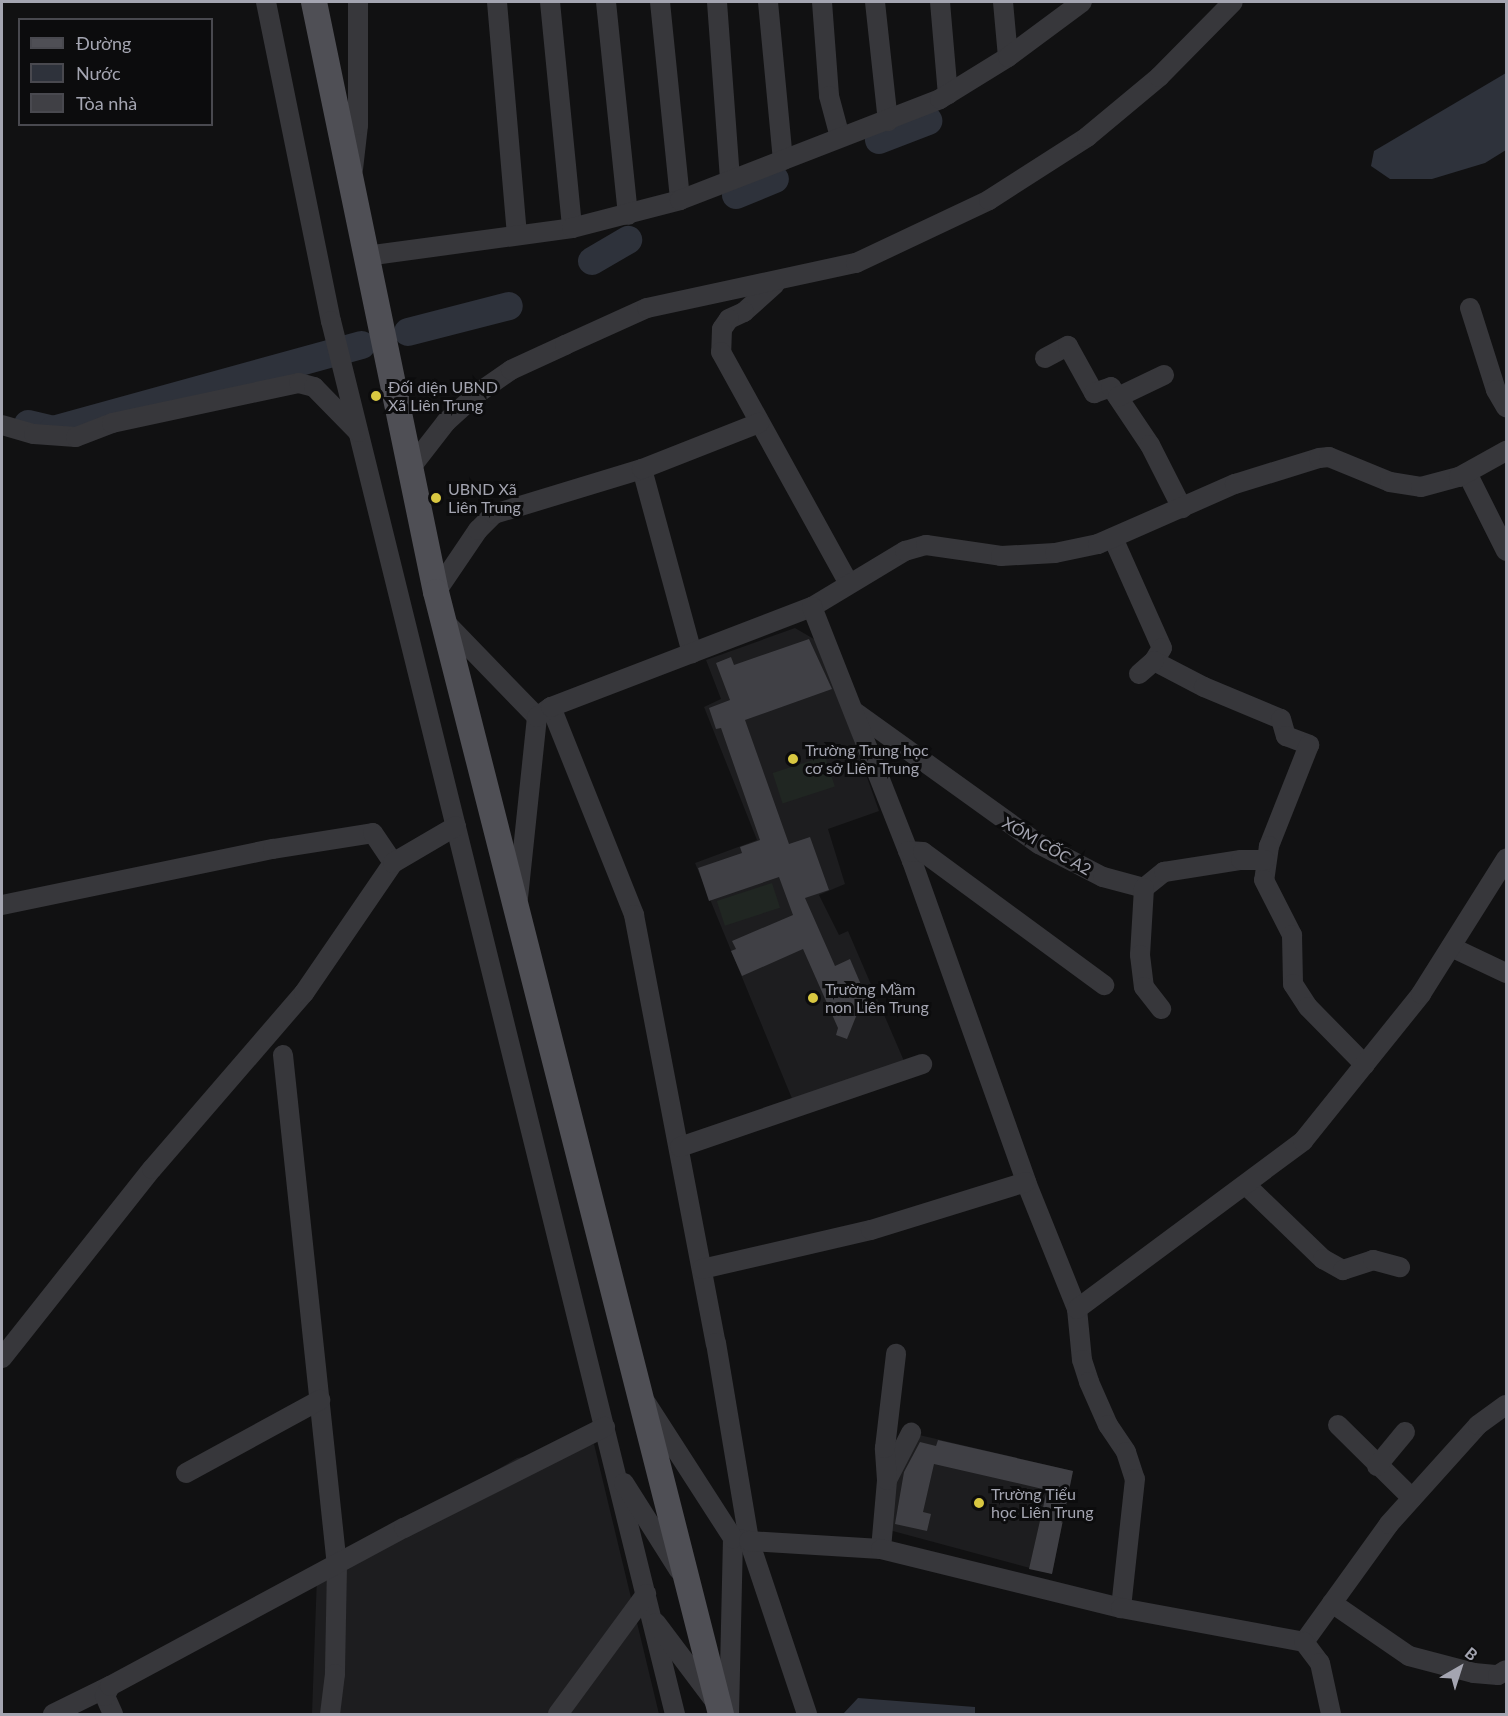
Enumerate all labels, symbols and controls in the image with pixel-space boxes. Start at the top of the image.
legend [18,18,213,126]
text: Đường [76,32,131,54]
text: Nước [76,62,121,84]
text: Tòa nhà [76,92,137,114]
place label: Đối diện UBND Xã Liên Trung [388,377,498,415]
marker: Đối diện UBND Xã Liên Trung [369,389,383,403]
place label: UBND Xã Liên Trung [448,479,521,517]
marker: UBND Xã Liên Trung [429,491,443,505]
place label: Trường Trung học cơ sở Liên Trung [805,740,929,778]
marker: Trường Trung học cơ sở Liên Trung [786,752,800,766]
street label: XÓM CỐC A2 [999,813,1095,879]
place label: Trường Mầm non Liên Trung [825,979,929,1017]
marker: Trường Mầm non Liên Trung [806,991,820,1005]
place label: Trường Tiểu học Liên Trung [991,1484,1094,1522]
marker: Trường Tiểu học Liên Trung [972,1496,986,1510]
north arrow [1430,1638,1490,1698]
text: B [1462,1643,1482,1664]

